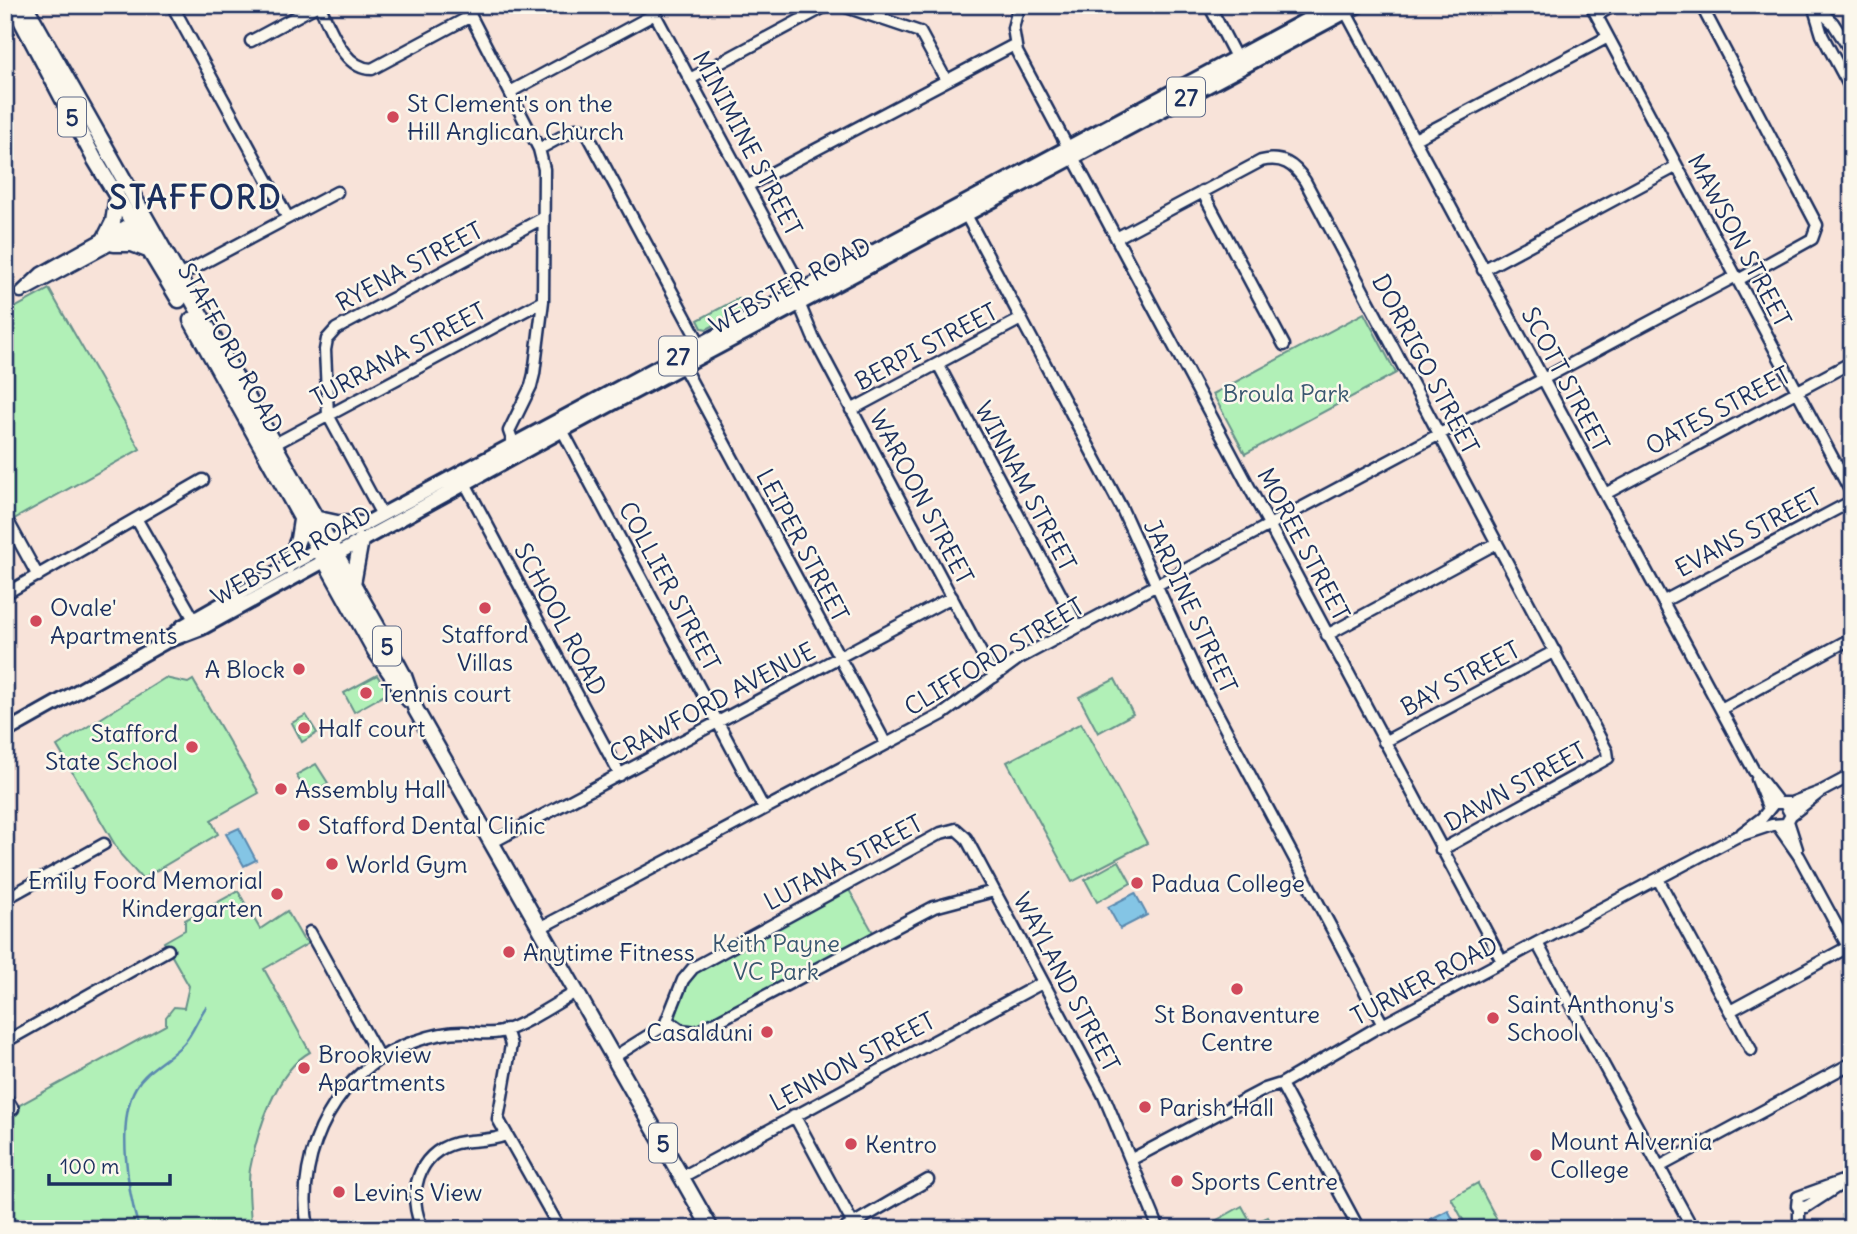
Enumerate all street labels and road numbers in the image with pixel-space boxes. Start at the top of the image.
street label: MINIMINE STREET [687,45,809,241]
road number: 27 [1167,78,1205,116]
road number: 5 [58,98,86,136]
street label: MAWSON STREET [1682,148,1798,332]
street label: RYENA STREET [330,215,488,317]
street label: WEBSTER ROAD [704,230,876,340]
street label: STAFFORD ROAD [172,258,290,438]
street label: DORRIGO STREET [1366,269,1486,459]
street label: TURRANA STREET [305,295,491,413]
street label: BERPI STREET [849,296,1003,396]
street label: SCOTT STREET [1515,302,1617,456]
road number: 27 [659,336,697,376]
street label: OATES STREET [1640,359,1796,461]
street label: WINNAM STREET [969,396,1083,576]
street label: WAROON STREET [863,405,981,589]
street label: MOREE STREET [1251,462,1357,626]
street label: LEIPER STREET [750,463,856,627]
street label: EVANS STREET [1670,481,1826,583]
street label: COLLIER STREET [613,496,727,676]
street label: WEBSTER ROAD [206,499,376,611]
street label: JARDINE STREET [1138,514,1244,698]
street label: SCHOOL ROAD [508,538,614,700]
street label: CLIFFORD STREET [899,590,1089,722]
road number: 5 [373,626,401,666]
street label: BAY STREET [1395,634,1525,722]
street label: CRAWFORD AVENUE [604,635,820,769]
street label: DAWN STREET [1439,735,1591,837]
street label: LUTANA STREET [759,808,927,916]
street label: WAYLAND STREET [1007,887,1127,1077]
street label: TURNER ROAD [1345,929,1503,1031]
street label: LENNON STREET [764,1005,940,1117]
road number: 5 [649,1124,677,1162]

